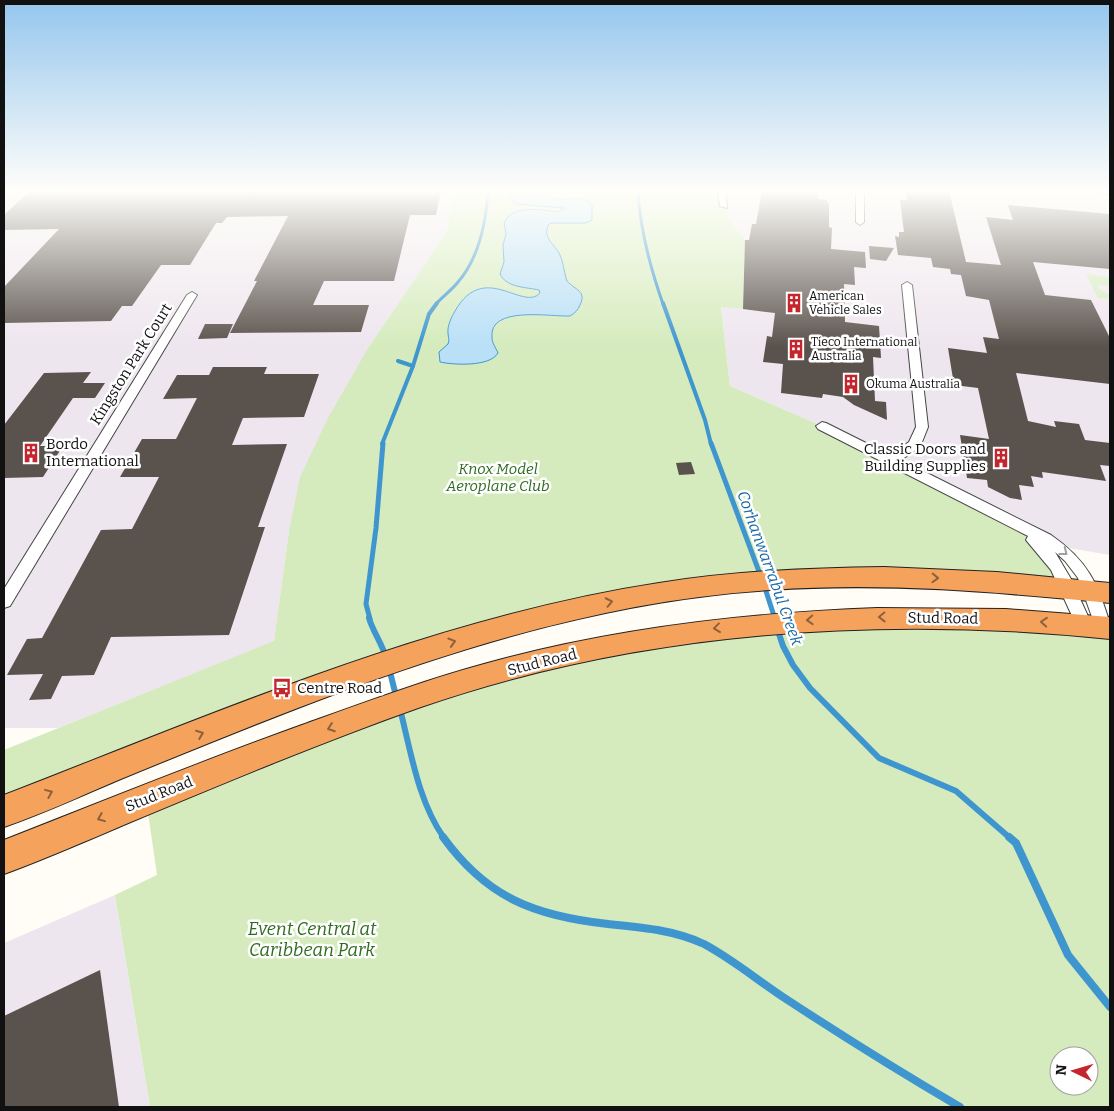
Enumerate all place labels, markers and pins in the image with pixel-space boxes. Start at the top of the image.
place label: American Vehicle Sales [809,289,882,317]
building icon: American Vehicle Sales [783,292,805,314]
place label: Tieco International Australia [811,335,918,363]
building icon: Tieco International Australia [785,338,807,360]
building icon: Okuma Australia [840,373,862,395]
place label: Okuma Australia [866,377,960,391]
place label: Bordo International [46,435,139,470]
place label: Classic Doors and Building Supplies [864,440,986,475]
building icon: Bordo International [20,442,42,464]
building icon: Classic Doors and Building Supplies [990,447,1012,469]
bus stop icon: Centre Road [271,677,293,699]
place label: Centre Road [297,679,382,697]

